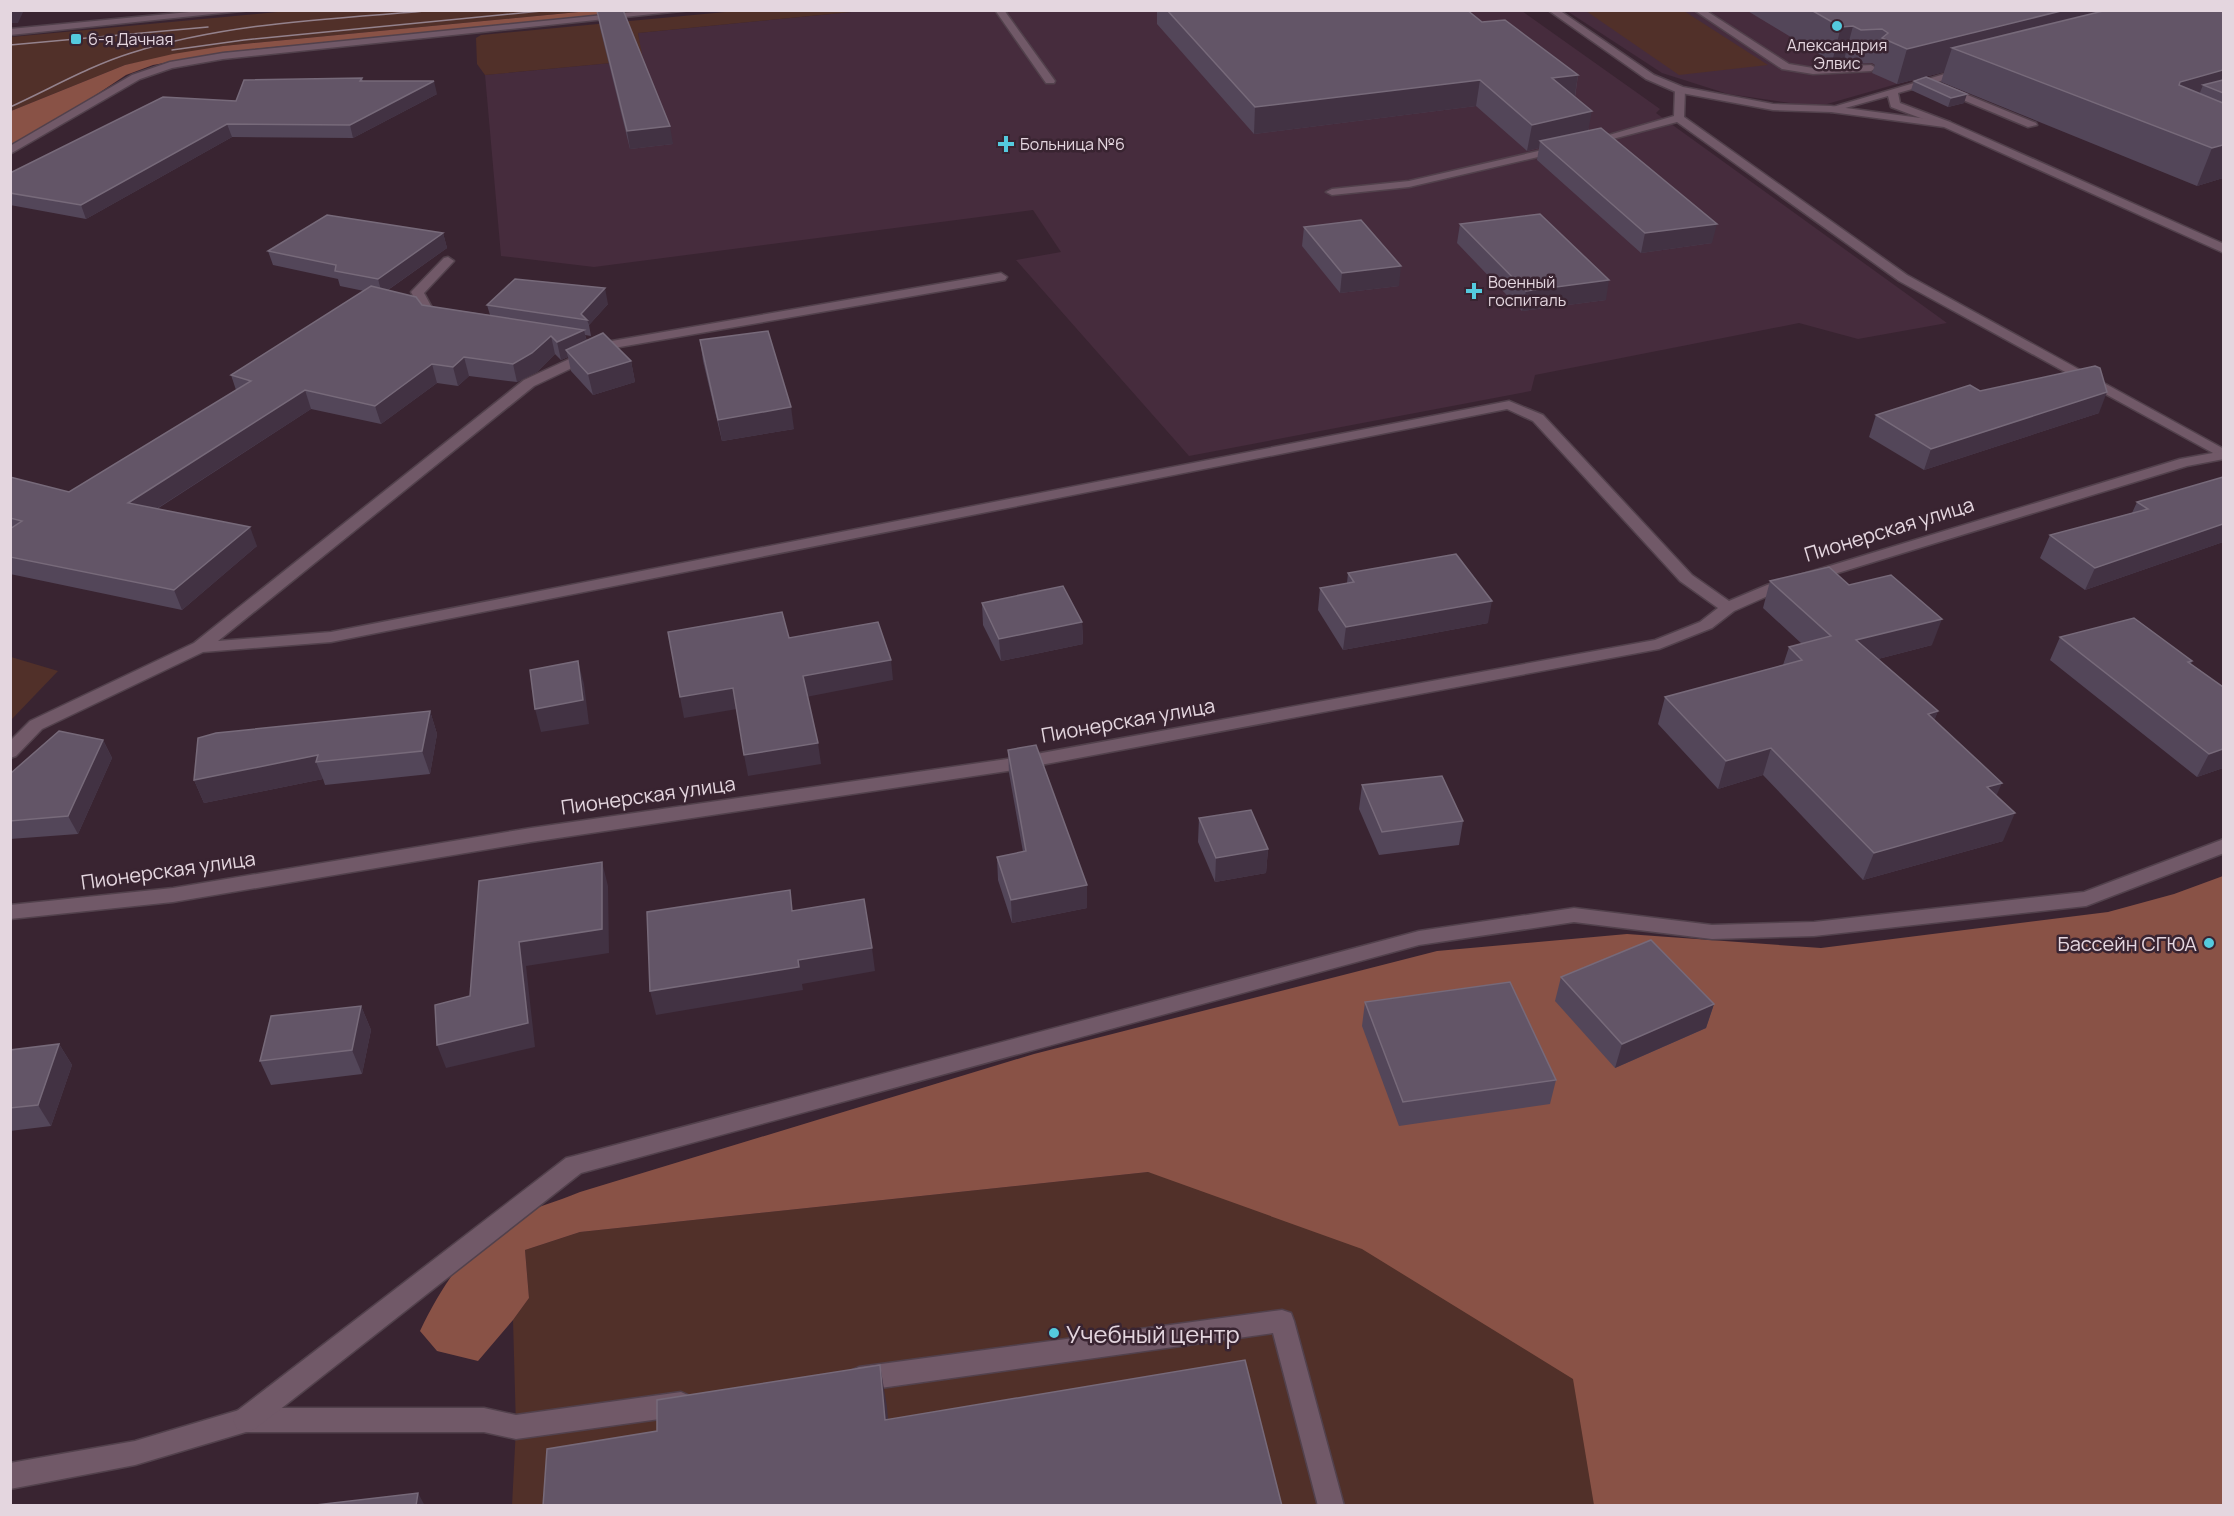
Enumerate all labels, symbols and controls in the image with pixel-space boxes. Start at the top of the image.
marker: Александрия Элвис [1830,19,1844,33]
place label: 6-я Дачная [88,28,173,50]
marker: 6-я Дачная [69,32,83,46]
place label: Александрия Элвис [1787,34,1887,74]
place label: Больница №6 [1020,133,1125,155]
marker: Больница №6 [997,135,1015,153]
place label: Военный госпиталь [1488,271,1566,311]
marker: Военный госпиталь [1465,282,1483,300]
street label: Пионерская улица [1801,490,1977,568]
street label: Пионерская улица [1039,691,1217,749]
street label: Пионерская улица [559,769,737,821]
street label: Пионерская улица [79,844,257,896]
place label: Бассейн СГЮА [2058,930,2197,957]
marker: Бассейн СГЮА [2202,936,2216,950]
place label: Учебный центр [1066,1317,1240,1350]
marker: Учебный центр [1047,1326,1061,1340]

